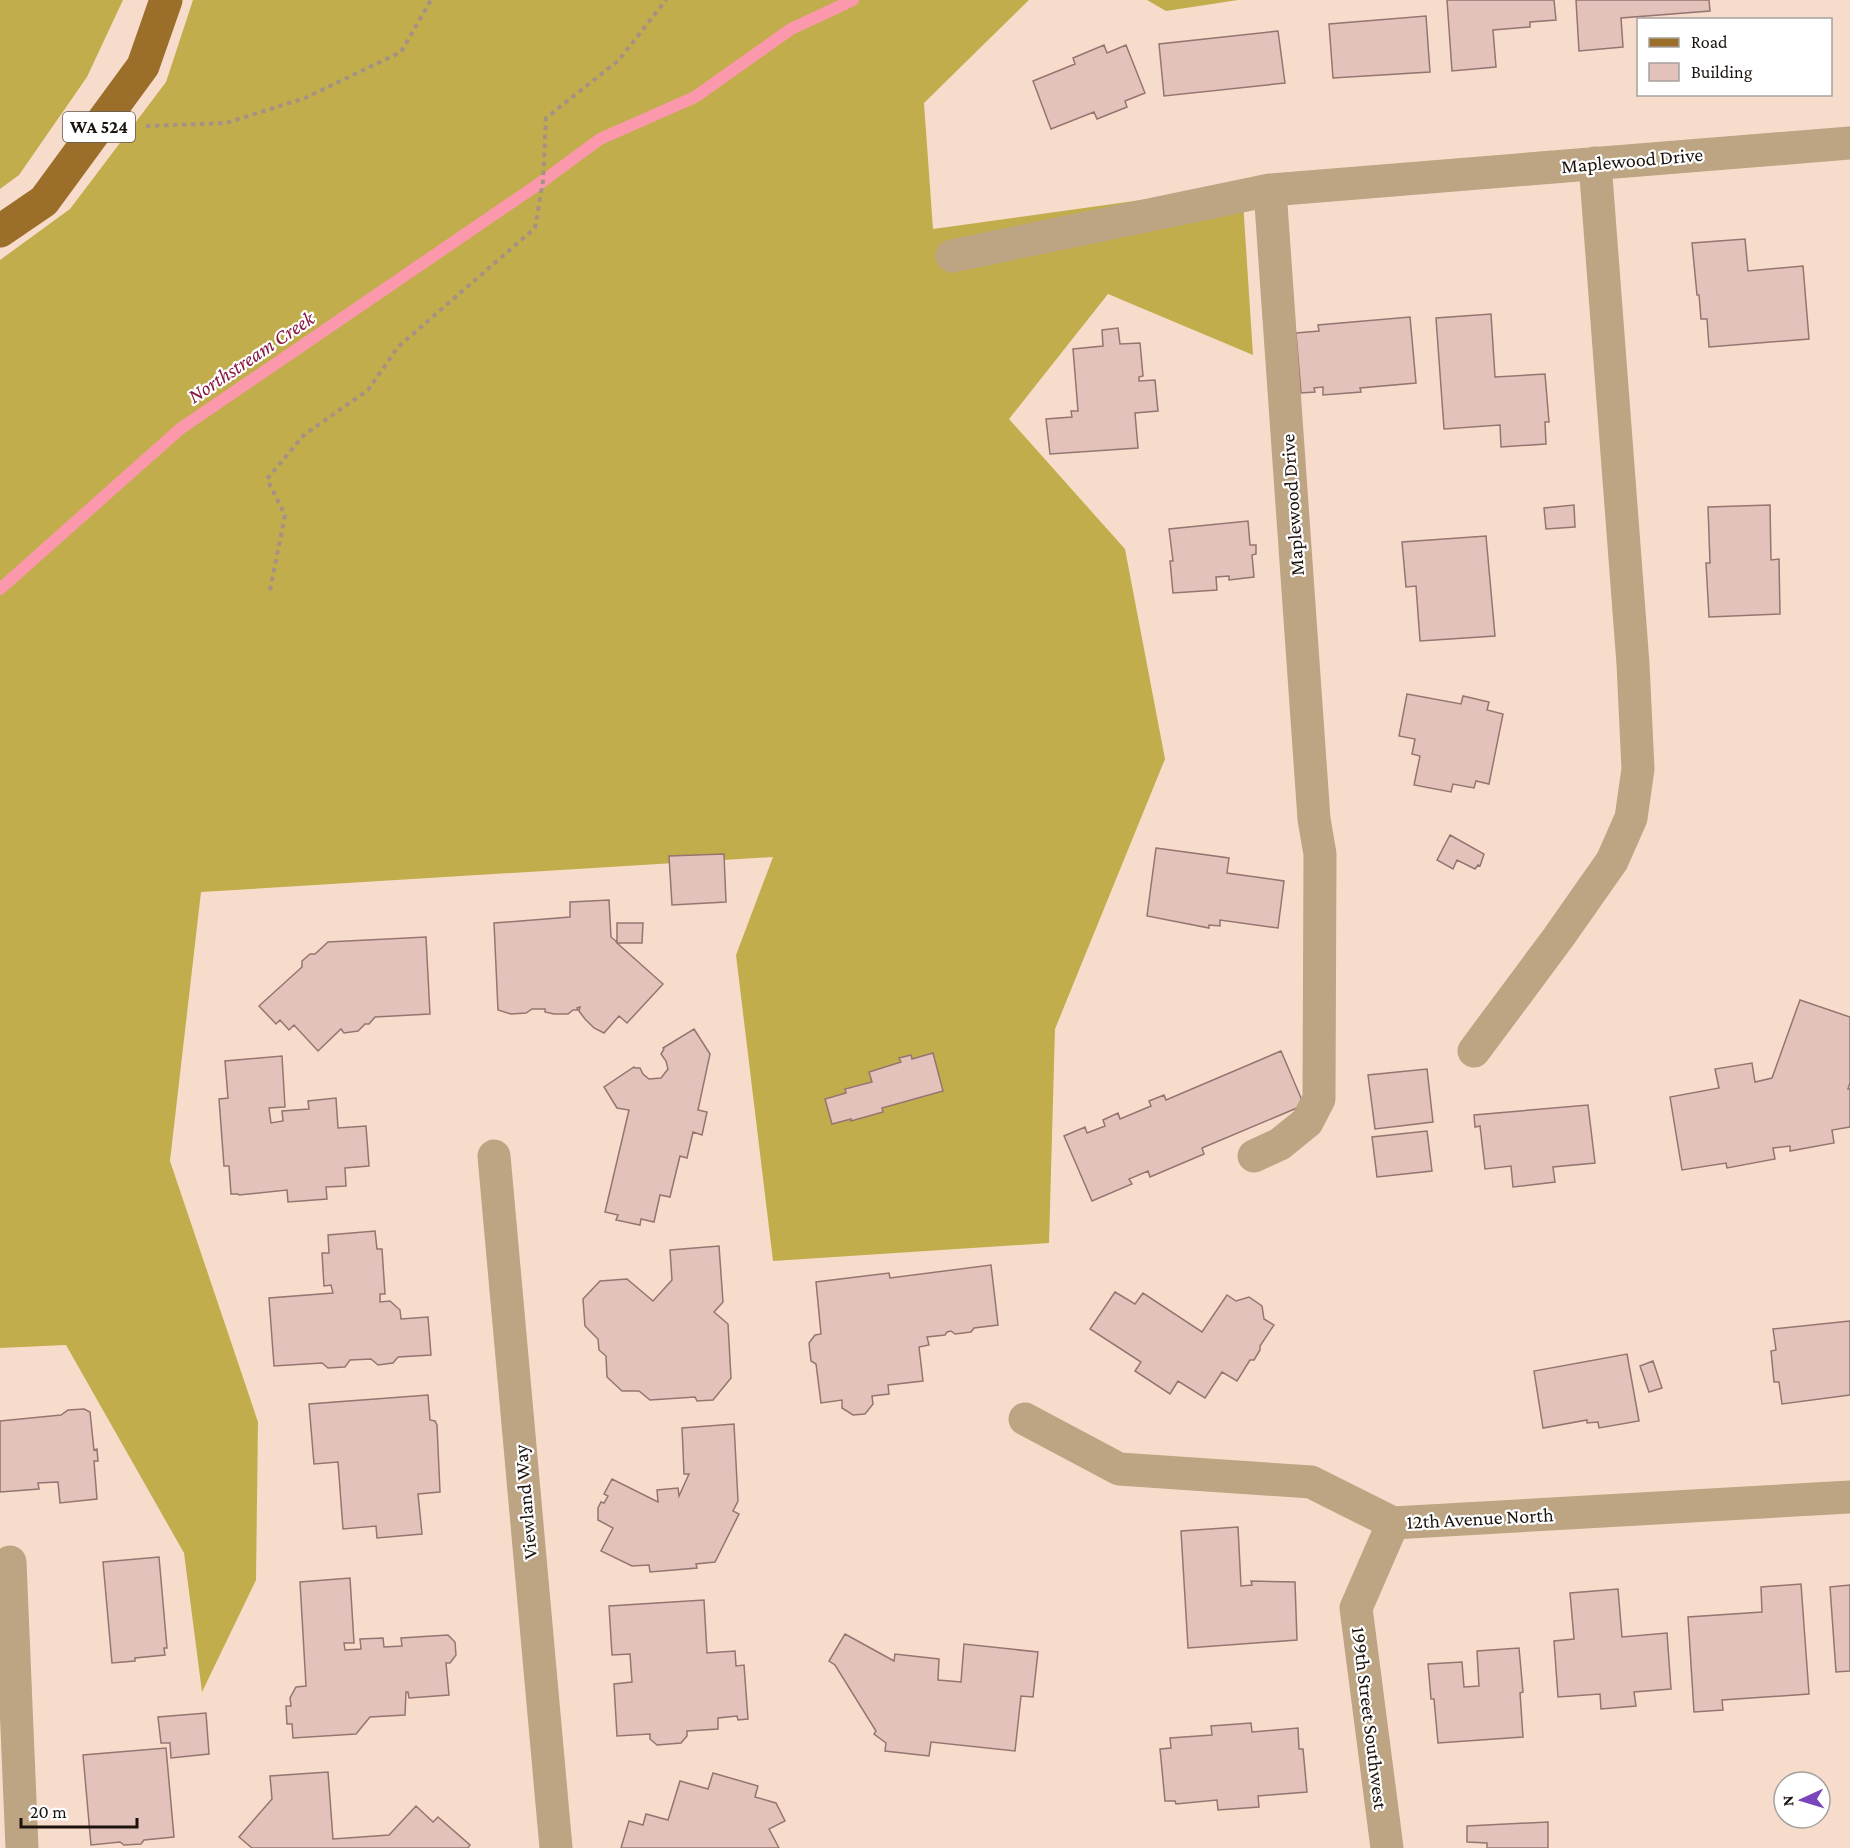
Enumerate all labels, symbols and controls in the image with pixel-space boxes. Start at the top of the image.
legend [1637,18,1832,96]
text: Road [1691,32,1728,52]
text: Building [1691,62,1753,82]
road number: WA 524 [63,112,135,142]
street label: Maplewood Drive [1560,143,1704,178]
water label: Northstream Creek [183,305,320,408]
street label: Maplewood Drive [1276,433,1309,577]
street label: Viewland Way [509,1443,542,1560]
street label: 12th Avenue North [1406,1503,1554,1533]
street label: 199th Street Southwest [1348,1626,1392,1811]
north arrow [1772,1770,1832,1830]
scale bar [21,1791,136,1829]
text: N [1779,1795,1796,1807]
text: 20 m [30,1802,67,1822]

